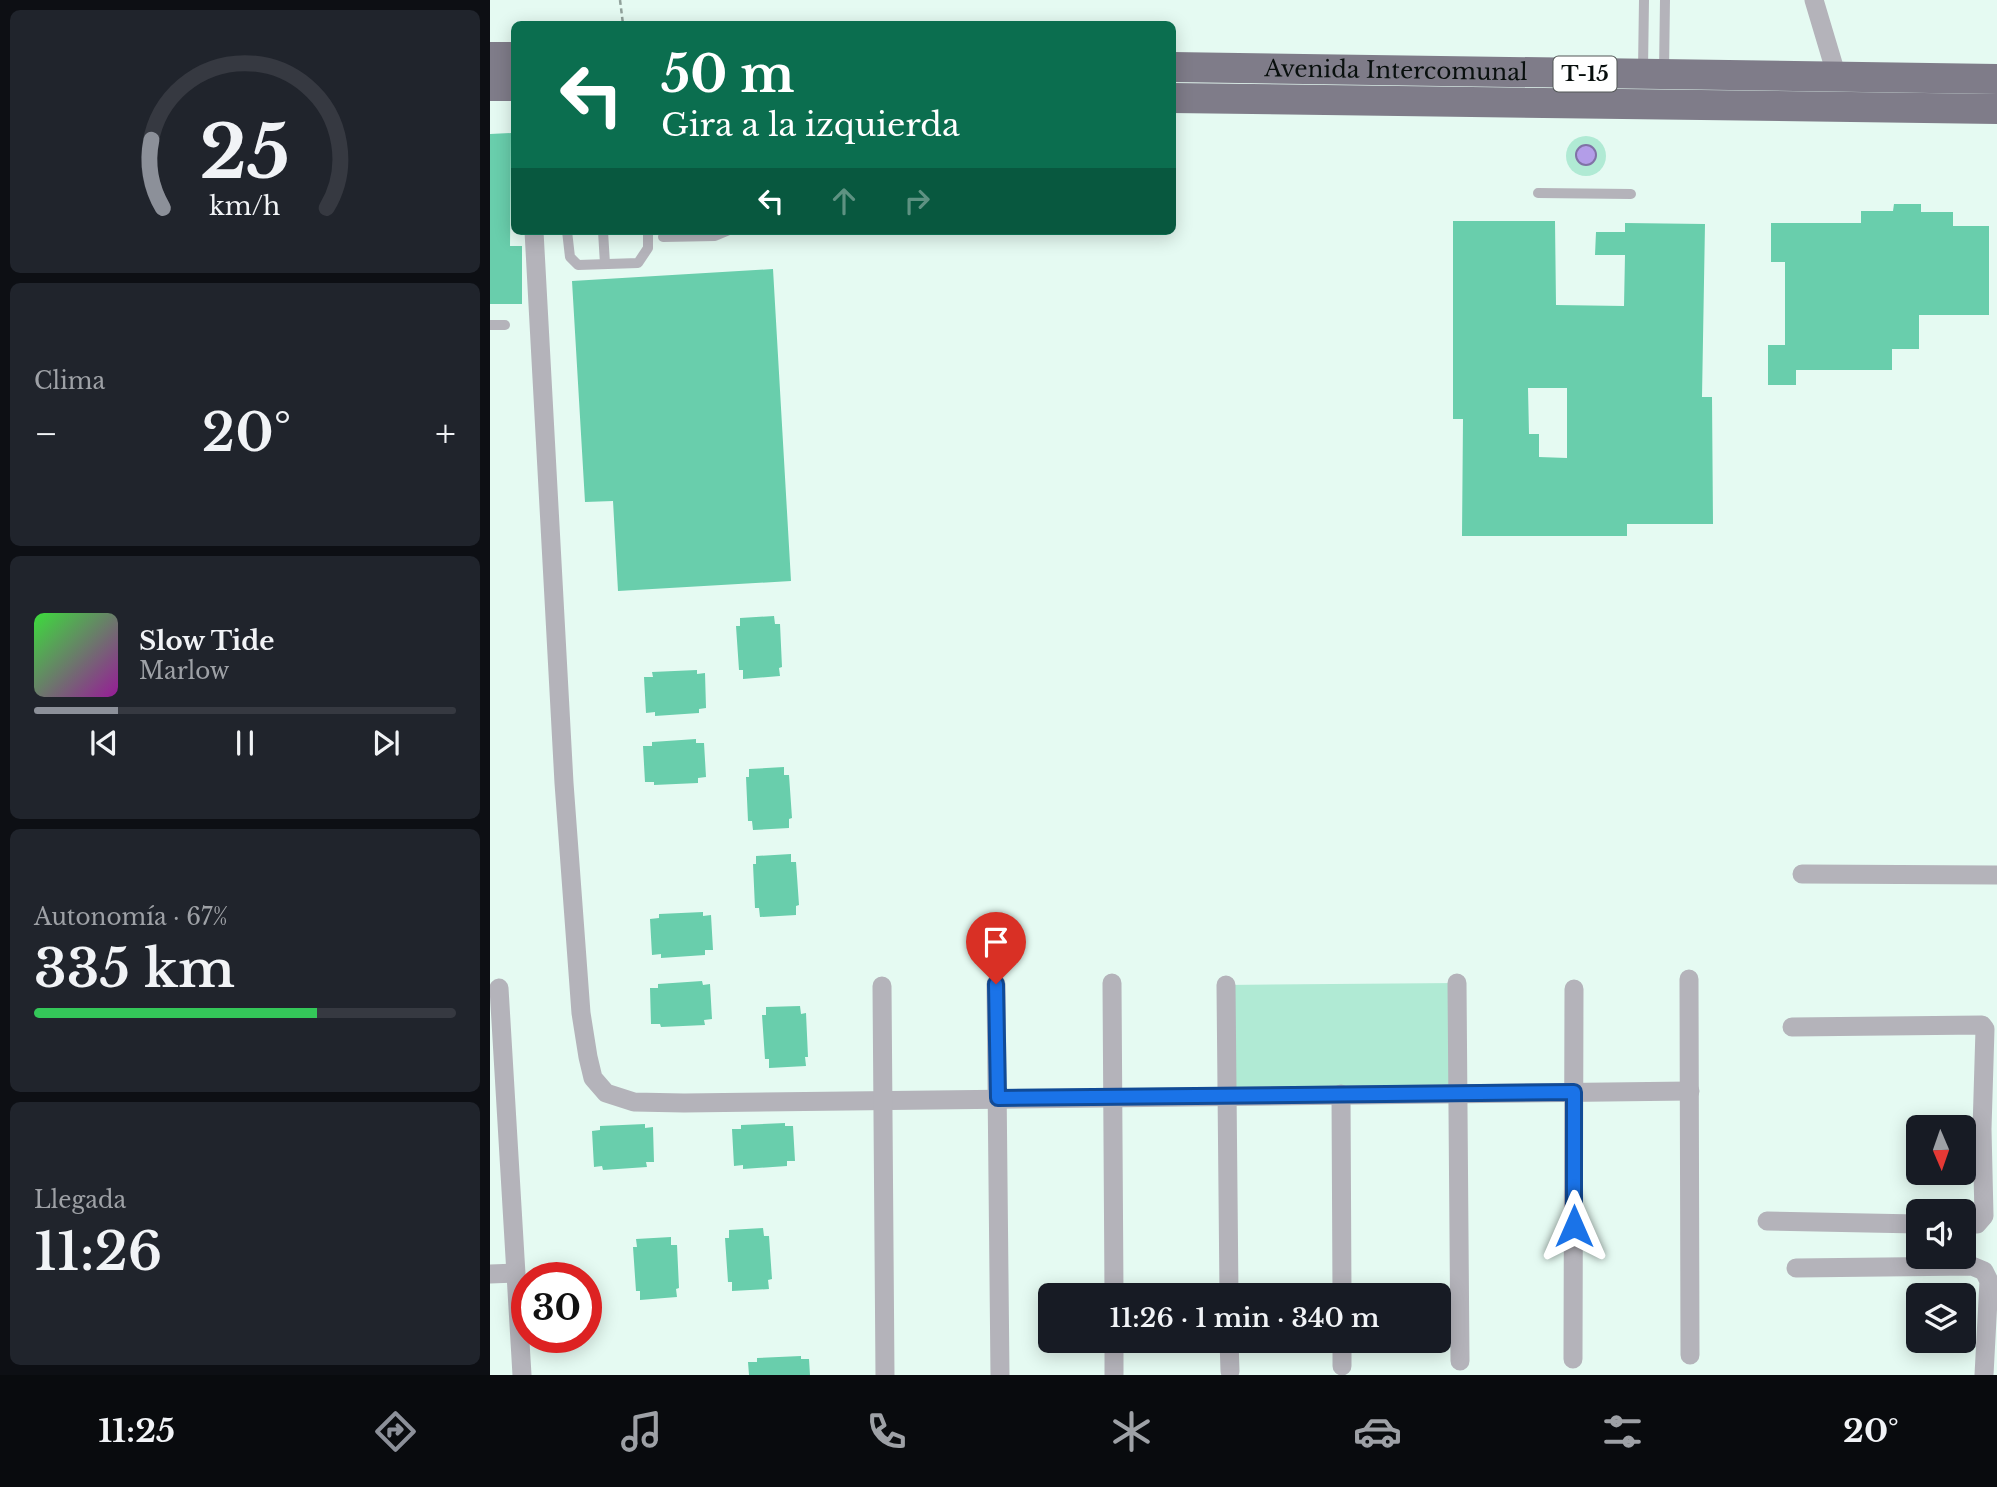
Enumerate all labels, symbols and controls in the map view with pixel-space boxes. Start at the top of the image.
text: 50 m [661,44,794,105]
icon: left [546,49,637,140]
street label: Avenida Intercomunal [1263,54,1528,86]
road number: T-15 [1554,56,1616,92]
text: Gira a la izquierda [661,105,960,145]
text: 25 [200,107,290,198]
icon: left [752,182,790,220]
icon: ahead [825,182,863,220]
icon: right [898,182,936,220]
text: km/h [210,190,280,221]
text: Clima [34,367,105,395]
text: 20° [202,401,291,465]
text: − [34,410,58,457]
text: + [435,410,456,457]
text: Slow Tide [139,625,275,657]
text: Marlow [139,657,229,685]
icon: previous [85,724,123,762]
icon: pause [226,724,264,762]
icon: next [367,724,405,762]
text: Autonomía · 67% [34,903,228,931]
pin [966,912,1026,984]
icon: arrive [977,923,1015,961]
text: 335 km [34,937,235,1001]
north arrow [1906,1115,1976,1185]
map controls [1906,1115,1976,1353]
text: Llegada [34,1186,126,1214]
position arrow [1537,1189,1611,1263]
button: sound [1906,1199,1976,1269]
text: 11:26 [34,1220,162,1284]
speed limit sign: 30 [511,1262,602,1353]
button: layers [1906,1283,1976,1353]
text: 11:26 · 1 min · 340 m [1110,1302,1379,1334]
icon: directions [371,1407,420,1456]
icon: music [617,1407,666,1456]
icon: phone [862,1407,911,1456]
icon: climate [1107,1407,1156,1456]
icon: car [1353,1407,1402,1456]
icon: filters [1598,1407,1647,1456]
text: 11:25 [98,1411,175,1451]
text: 20° [1843,1411,1899,1451]

